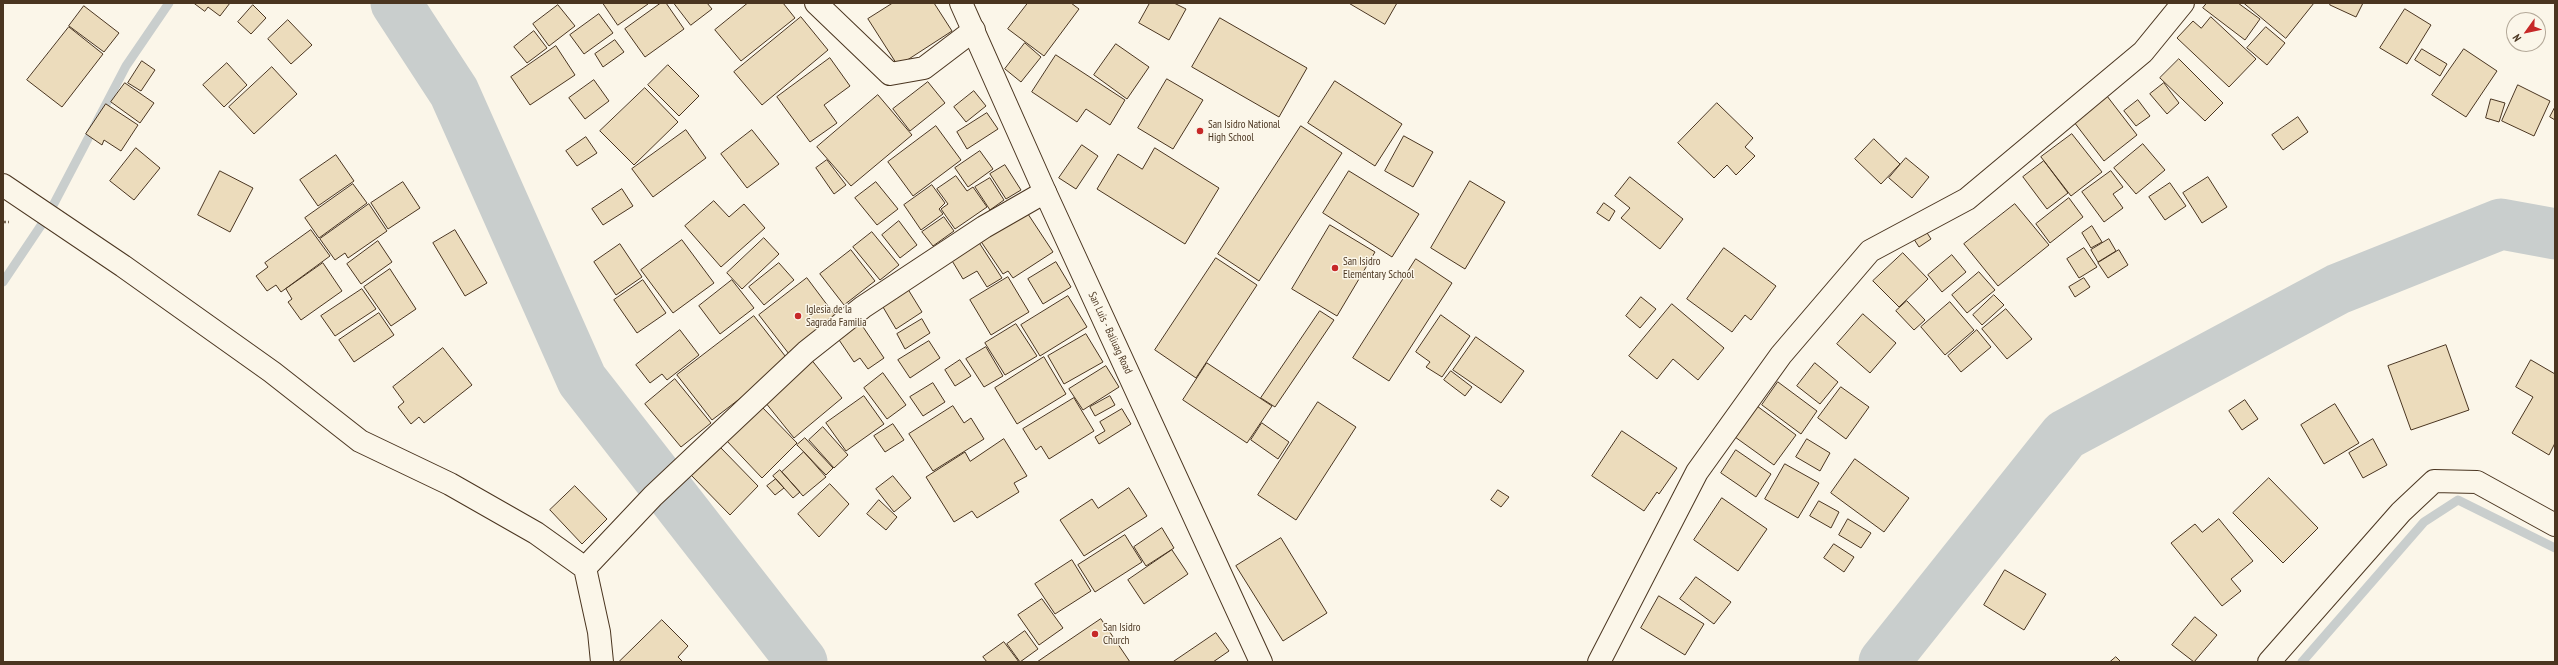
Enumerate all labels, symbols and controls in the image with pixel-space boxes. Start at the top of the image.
north arrow [2506,12,2546,52]
text: N [2509,32,2524,44]
place label: San Isidro National High School [1208,118,1280,144]
marker: San Isidro National High School [1195,126,1205,136]
place label: San Isidro Elementary School [1343,255,1414,281]
marker: San Isidro Elementary School [1330,263,1340,273]
street label: San Luis - Baliuag Road [1085,290,1135,376]
place label: Iglesia de la Sagrada Familia [806,303,867,329]
marker: Iglesia de la Sagrada Familia [793,311,803,321]
place label: San Isidro Church [1103,621,1140,647]
marker: San Isidro Church [1090,629,1100,639]

